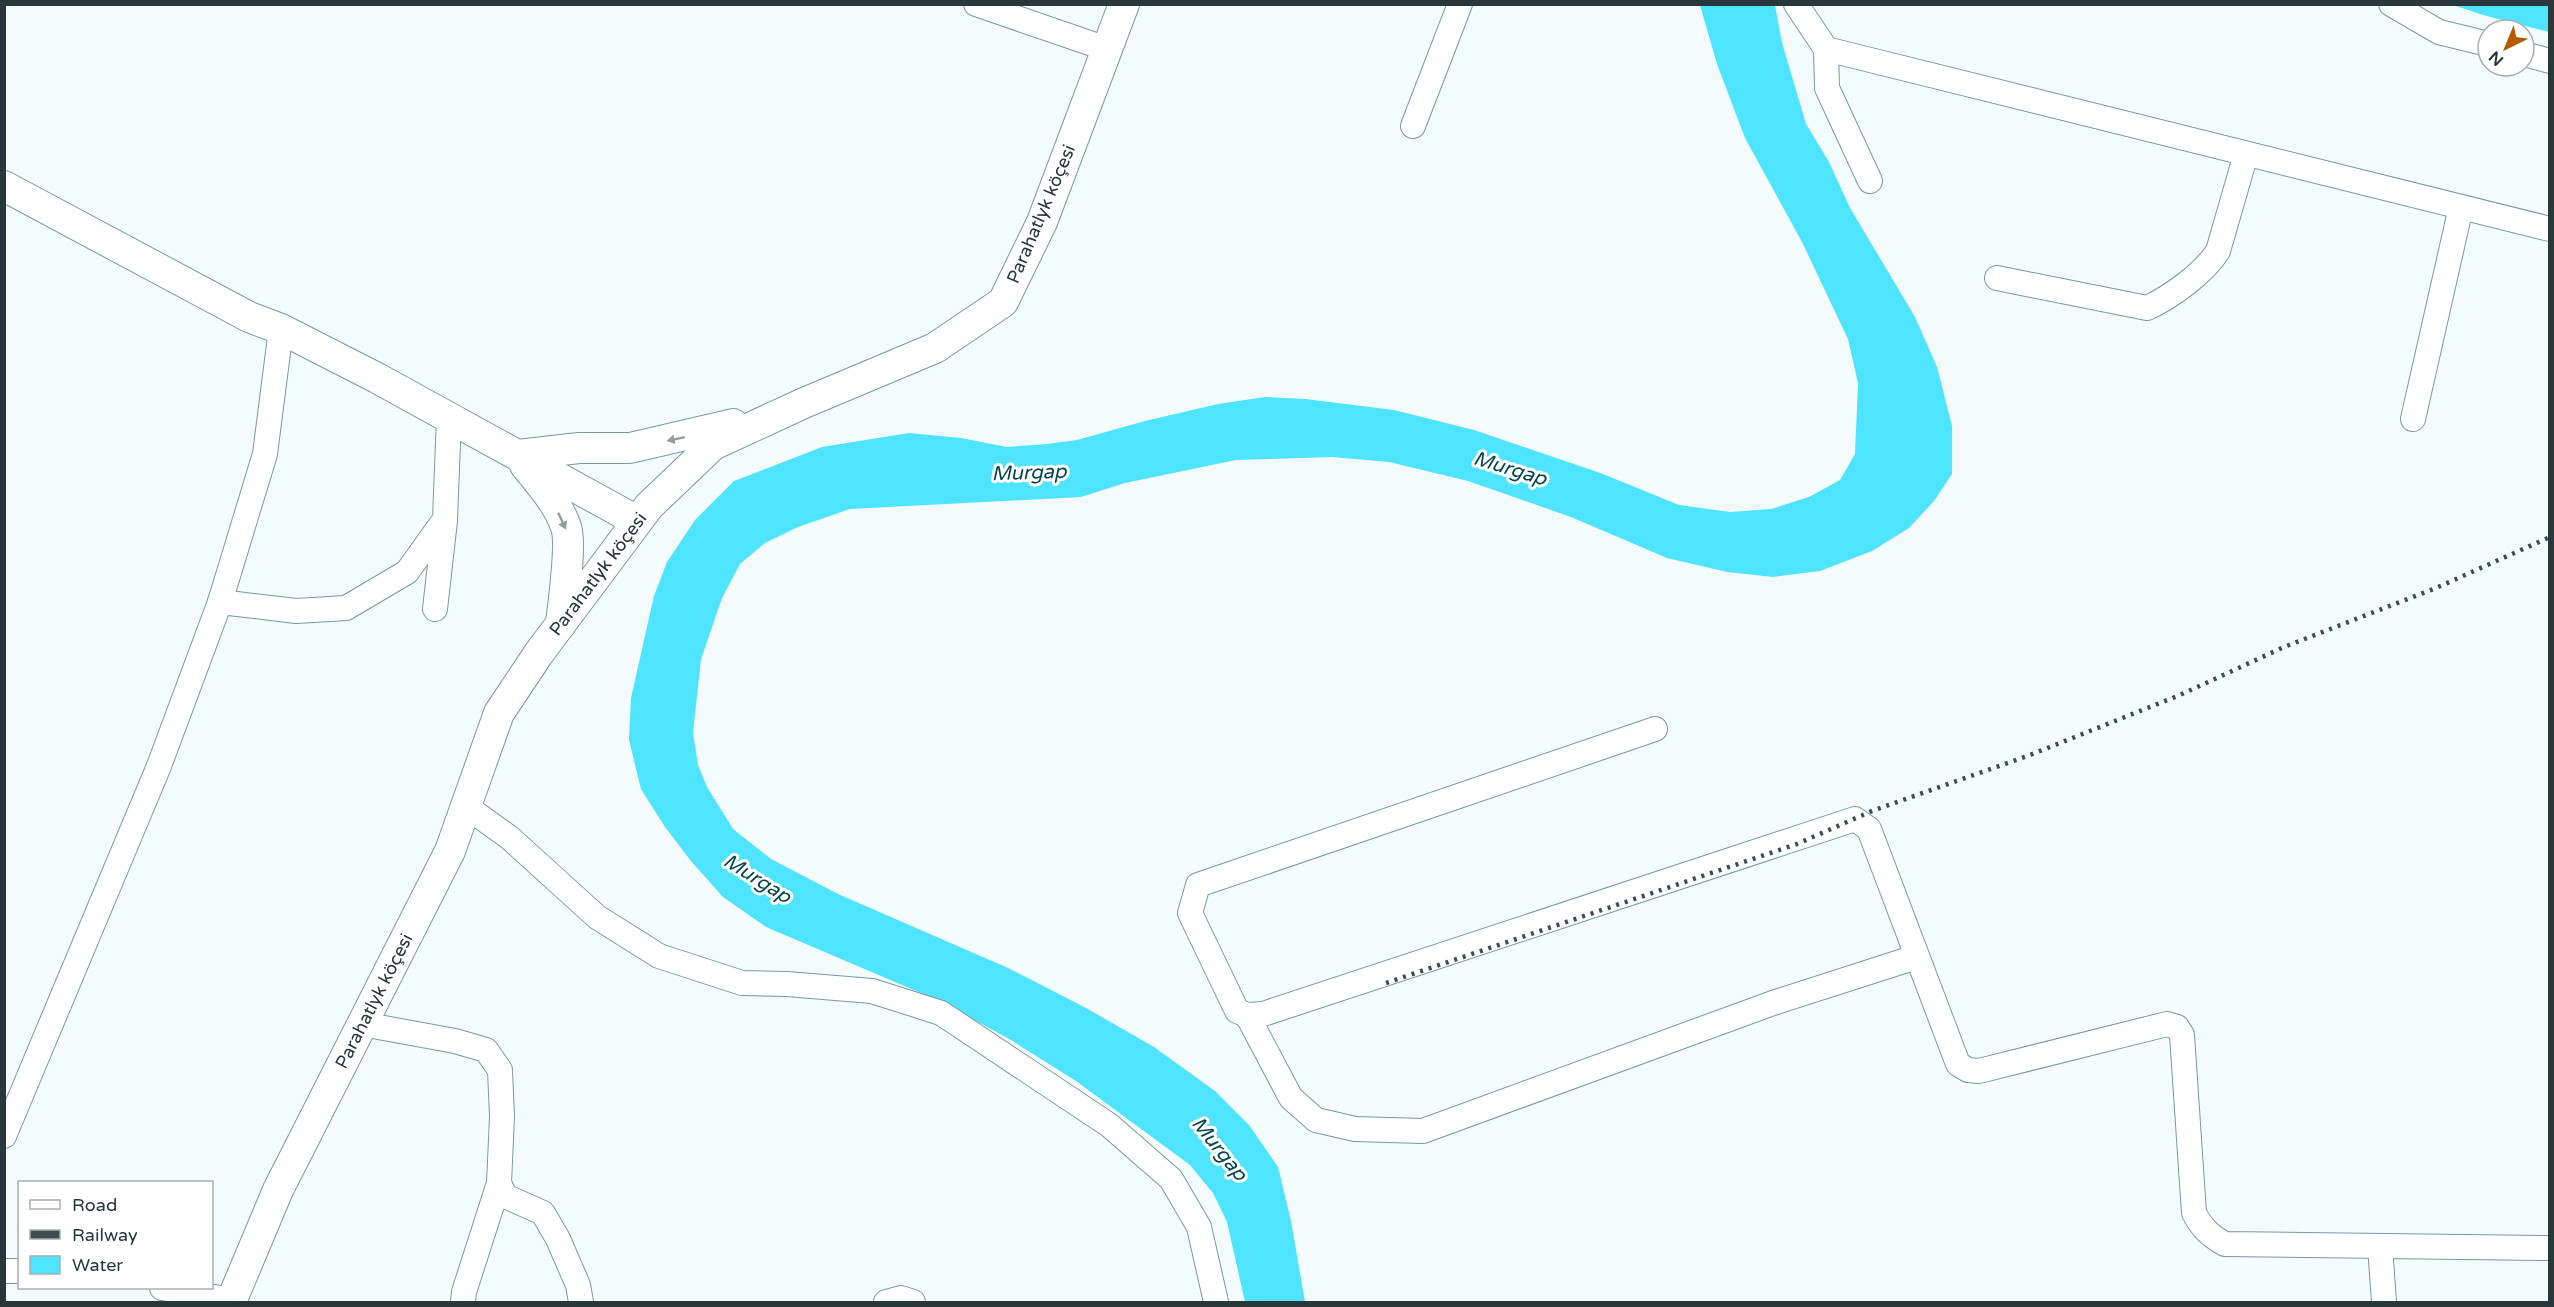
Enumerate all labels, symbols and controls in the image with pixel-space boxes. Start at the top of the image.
north arrow [2476,18,2536,78]
text: N [2485,47,2508,70]
street label: Parahatlyk köçesi [1002,141,1080,287]
one-way arrow [666,434,685,444]
water label: Murgap [1471,447,1551,492]
water label: Murgap [991,460,1068,486]
street label: Parahatlyk köçesi [545,508,651,640]
one-way arrow [558,512,567,529]
water label: Murgap [719,849,796,910]
street label: Parahatlyk köçesi [330,930,418,1072]
water label: Murgap [1186,1112,1253,1187]
legend [18,1181,213,1289]
text: Road [72,1194,117,1216]
text: Railway [72,1224,138,1246]
text: Water [72,1254,123,1276]

